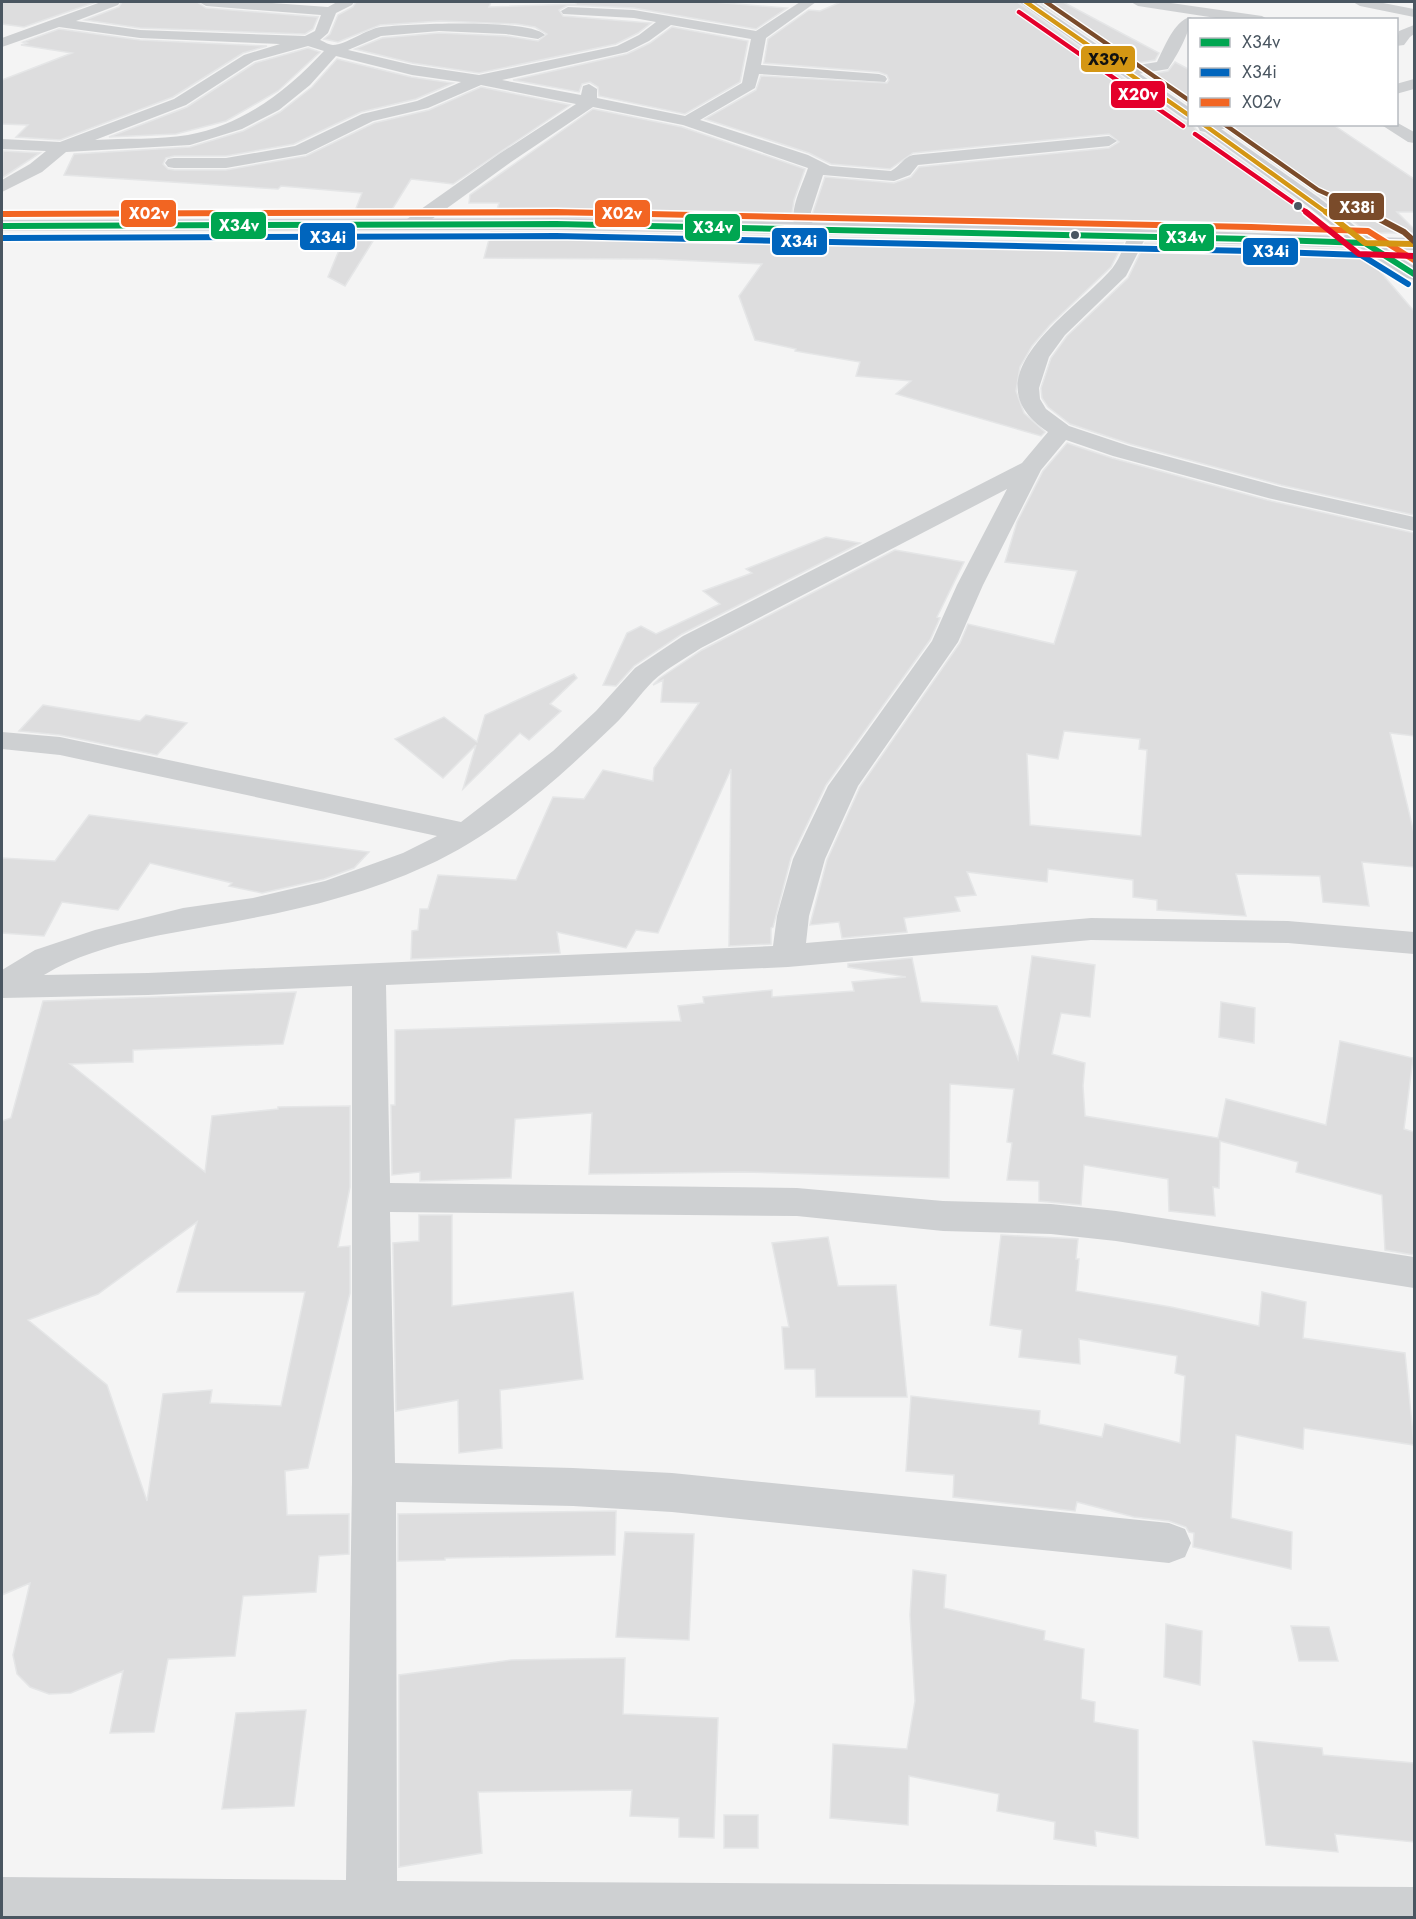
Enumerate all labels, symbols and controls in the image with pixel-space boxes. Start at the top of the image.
legend [1188,18,1398,126]
text: X34v [1242,29,1280,55]
line badge: X39v [1080,45,1136,73]
text: X39v [1088,48,1129,71]
text: X34i [1242,59,1277,85]
line badge: X20v [1110,80,1166,109]
text: X20v [1118,83,1159,106]
text: X02v [1242,89,1281,115]
line badge: X38i [1328,192,1385,221]
text: X38i [1339,196,1375,219]
line badge: X02v [120,199,177,228]
line badge: X02v [594,199,651,228]
unlabelled marker [1292,200,1304,212]
text: X02v [129,202,170,225]
text: X02v [602,202,643,225]
line badge: X34v [210,211,267,240]
line badge: X34v [684,213,741,242]
text: X34v [219,214,260,237]
text: X34v [693,216,734,239]
line badge: X34i [299,222,356,251]
line badge: X34v [1158,223,1215,252]
text: X34i [310,226,346,249]
text: X34v [1166,226,1207,249]
line badge: X34i [771,227,828,256]
unlabelled marker [1069,229,1081,241]
text: X34i [781,230,817,253]
line badge: X34i [1242,237,1299,266]
text: X34i [1253,240,1289,263]

